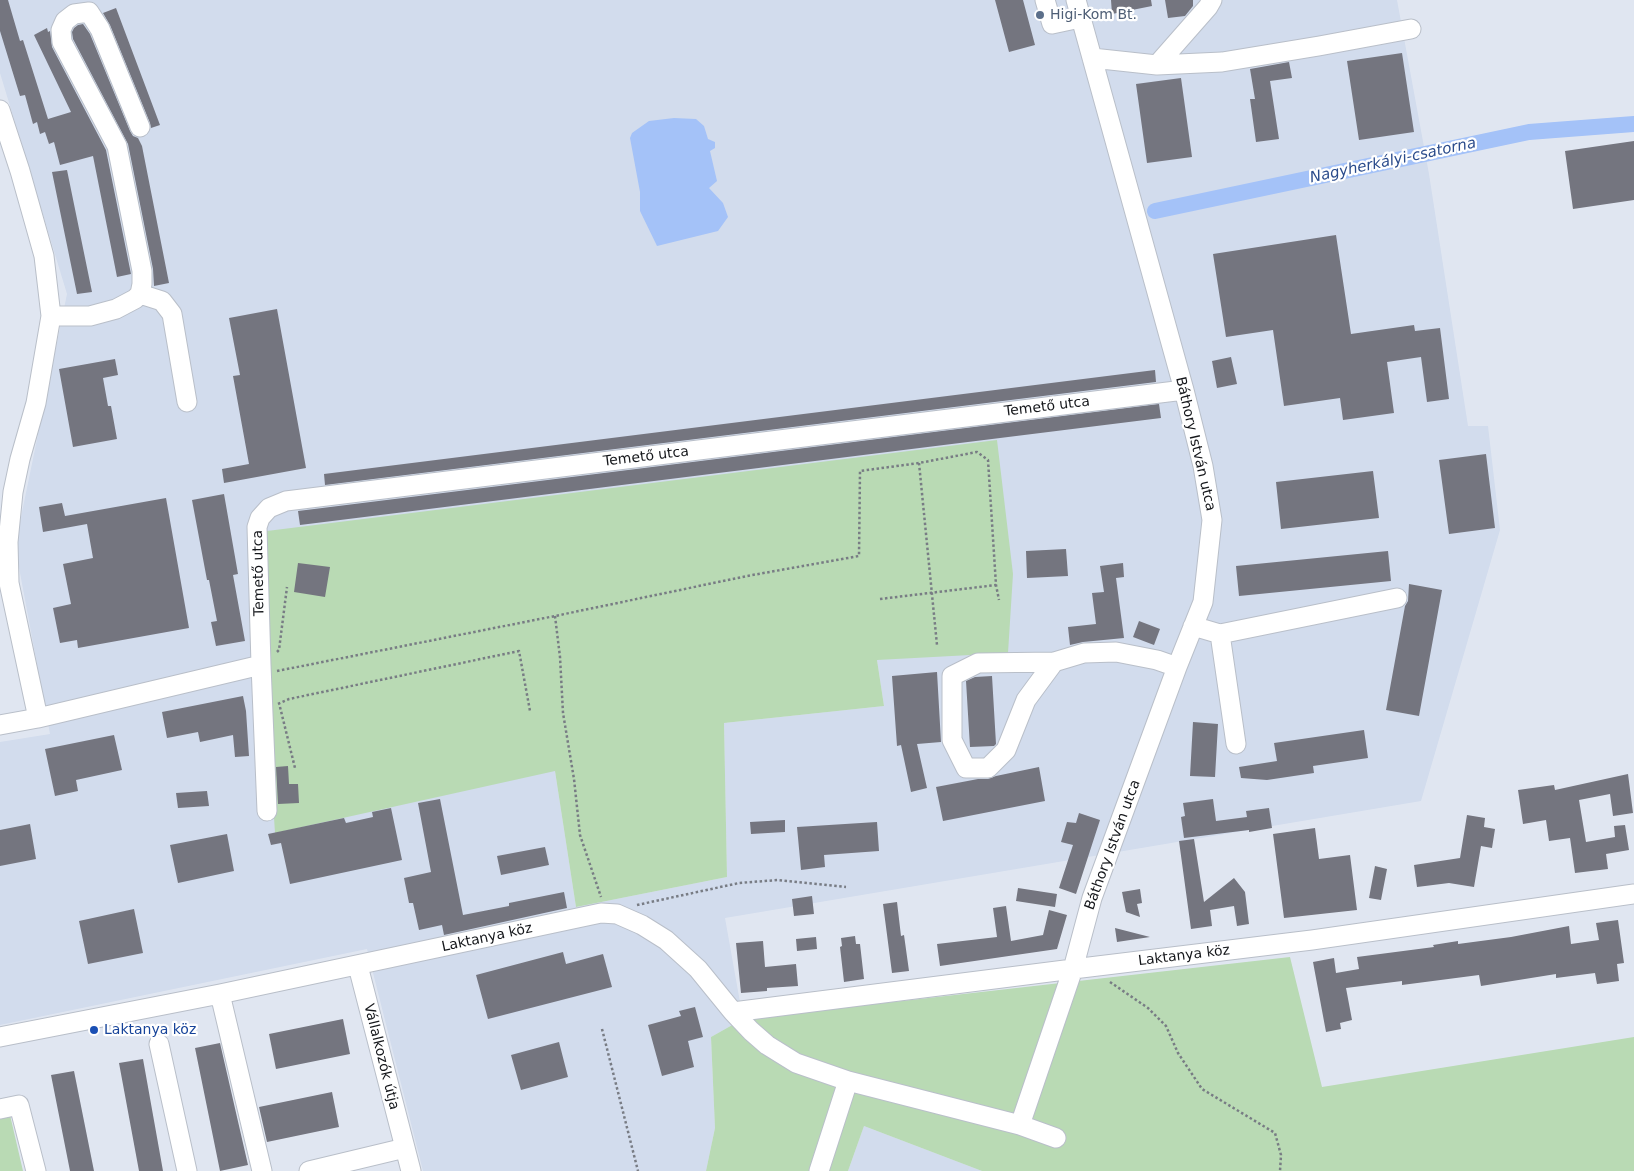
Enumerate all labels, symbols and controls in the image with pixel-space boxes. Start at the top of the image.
place label: Higi-Kom Bt. [1050,7,1137,23]
marker: Higi-Kom Bt. [1034,9,1046,21]
water label: Nagyherkályi-csatorna [1308,135,1478,187]
street label: Báthory István utca [1171,375,1219,513]
street label: Temető utca [1003,393,1091,421]
street label: Temető utca [602,443,690,471]
street label: Temető utca [250,530,268,616]
street label: Báthory István utca [1082,778,1144,912]
street label: Laktanya köz [440,920,534,956]
street label: Laktanya köz [1137,942,1231,970]
street label: Vállalkozók útja [360,1002,402,1112]
place label: Laktanya köz [104,1022,196,1038]
marker: Laktanya köz [88,1024,100,1036]

